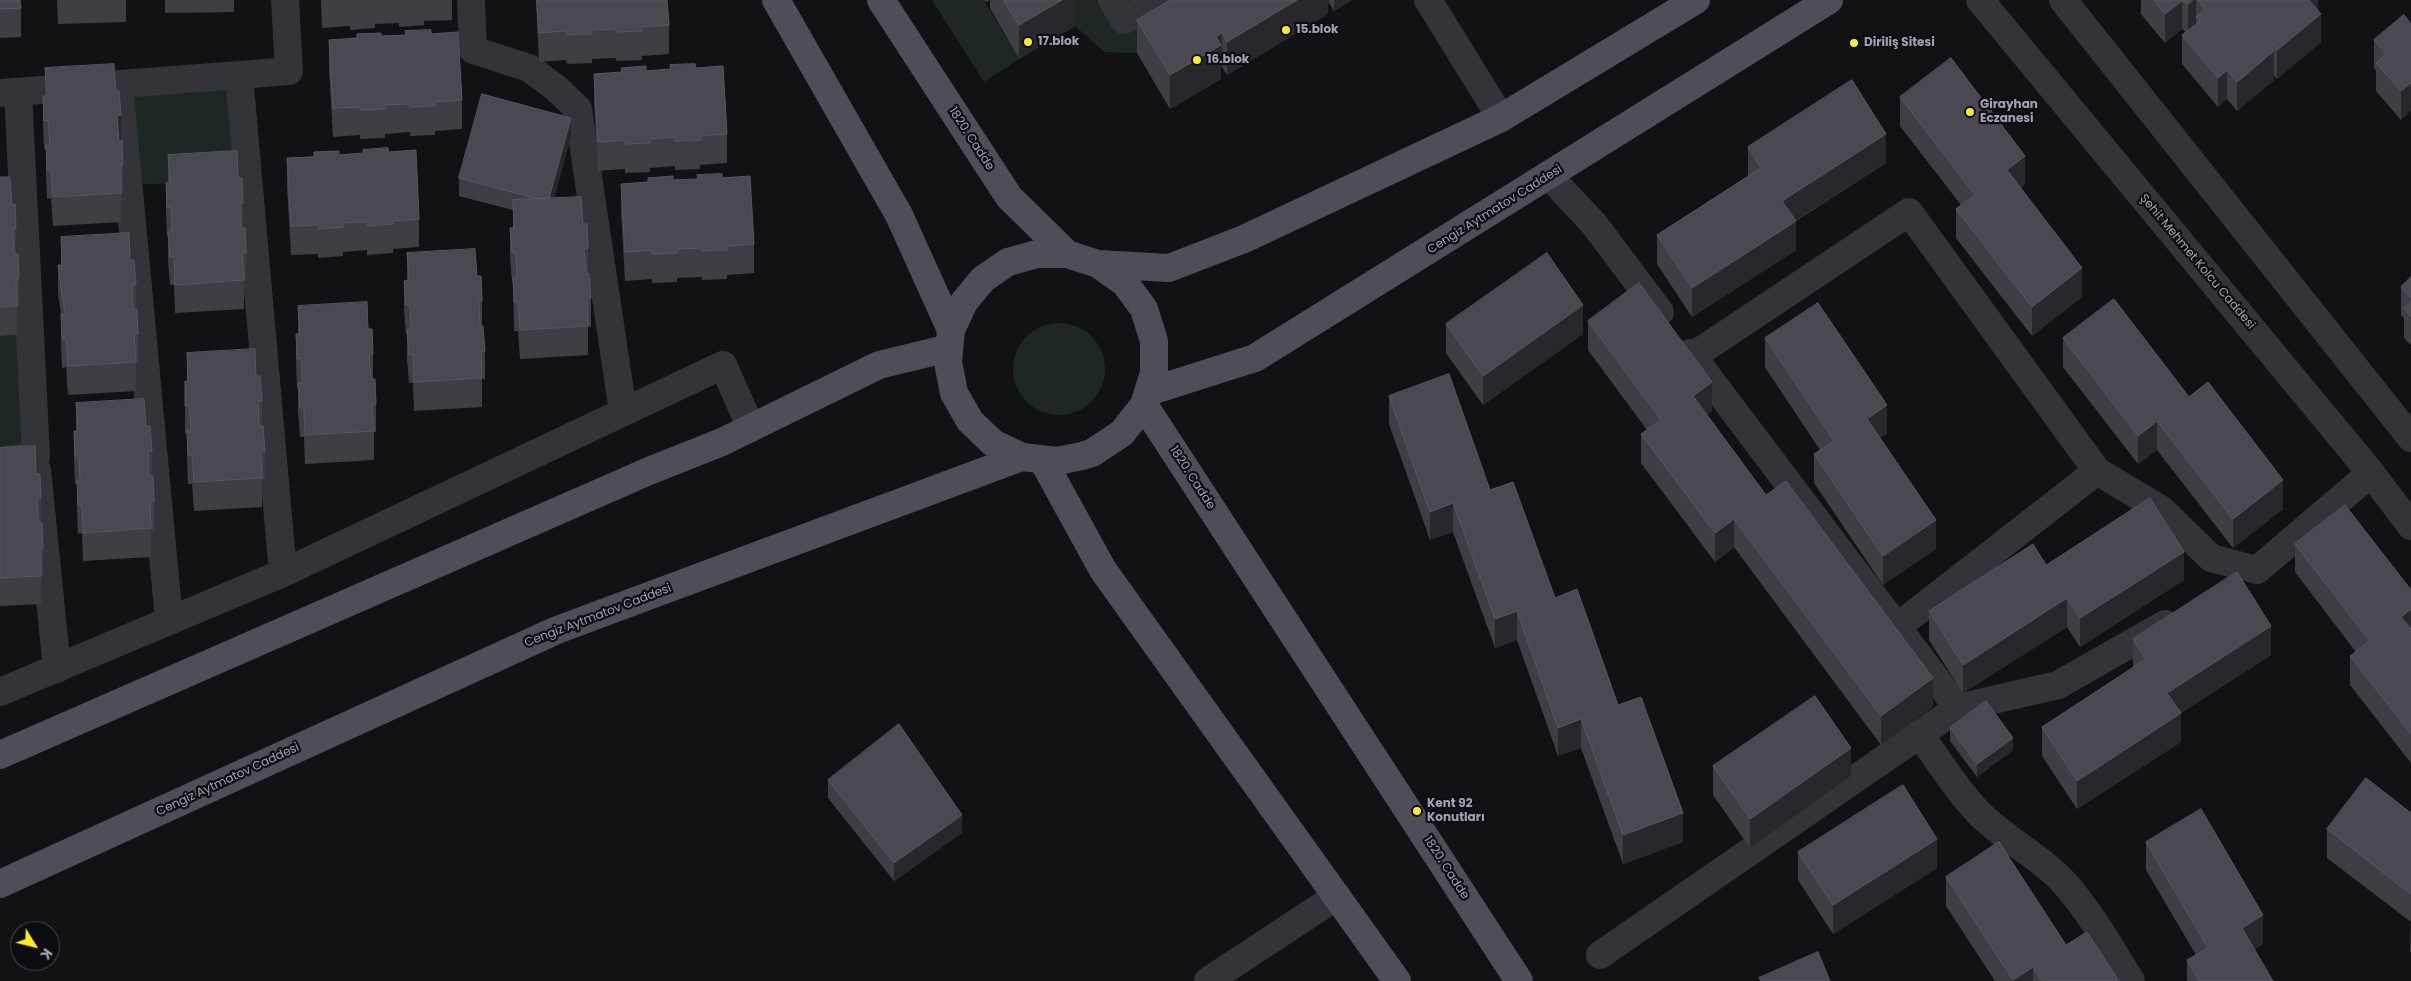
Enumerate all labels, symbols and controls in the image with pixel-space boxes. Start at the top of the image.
place label: 15.blok [1296,23,1338,37]
marker: 15.blok [1280,24,1292,36]
place label: 17.blok [1038,35,1079,49]
marker: 17.blok [1022,36,1034,48]
place label: Diriliş Sitesi [1864,36,1935,50]
marker: Diriliş Sitesi [1848,37,1860,49]
place label: 16.blok [1207,53,1249,67]
marker: 16.blok [1191,54,1203,66]
place label: Girayhan Eczanesi [1980,98,2038,126]
street label: 1820. Cadde [945,105,997,173]
marker: Girayhan Eczanesi [1964,106,1976,118]
street label: Cengiz Aytmatov Caddesi [1425,163,1565,257]
street label: Şehit Mehmet Kolcu Caddesi [2136,192,2258,332]
street label: 1820. Cadde [1166,444,1218,512]
street label: Cengiz Aytmatov Caddesi [523,581,673,651]
street label: Cengiz Aytmatov Caddesi [154,741,302,819]
place label: Kent 92 Konutları [1427,797,1485,825]
marker: Kent 92 Konutları [1411,805,1423,817]
street label: 1820. Cadde [1420,834,1472,902]
north arrow [10,921,60,971]
text: K [35,944,57,964]

